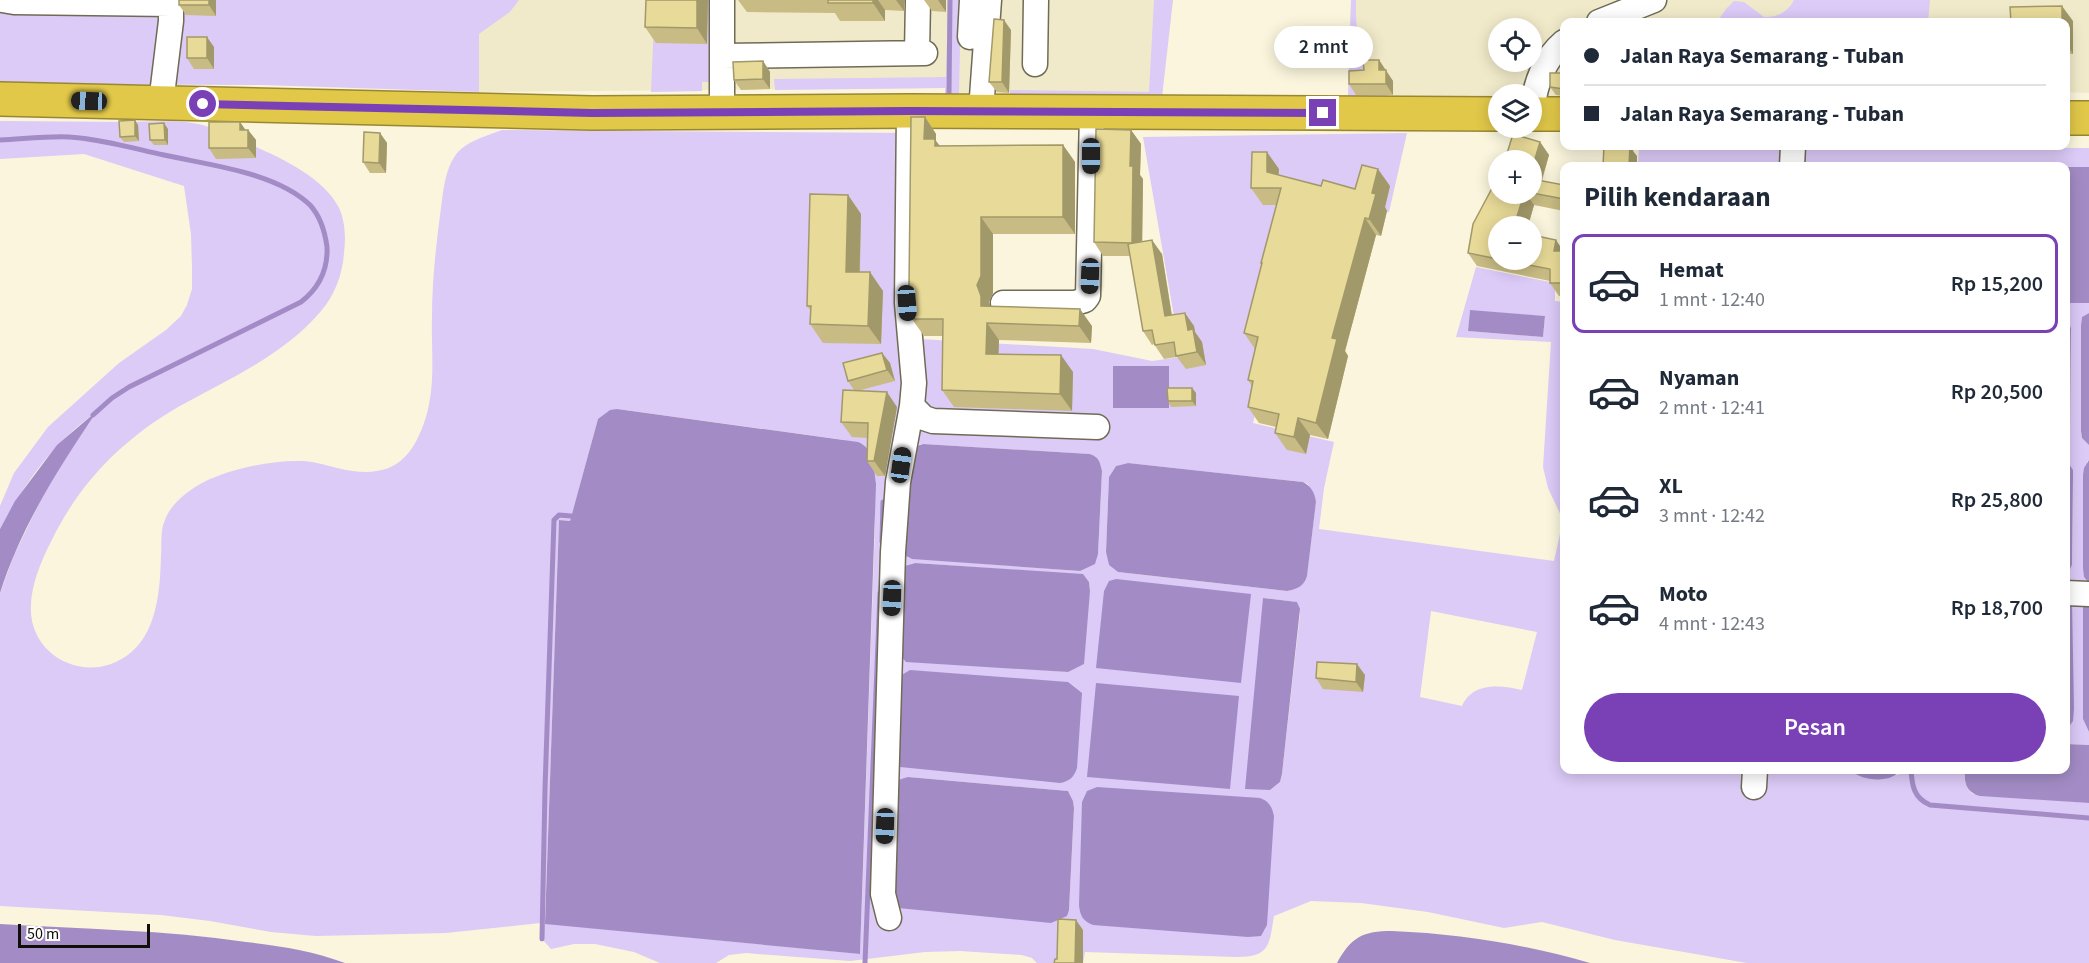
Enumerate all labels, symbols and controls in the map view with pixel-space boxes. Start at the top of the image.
map controls [1488,18,1542,270]
button: locate [1488,18,1542,72]
callout: 2 mnt [1274,26,1372,68]
text: 2 mnt [1299,33,1348,61]
text: Jalan Raya Semarang - Tuban [1620,40,1904,72]
button: layers [1488,84,1542,138]
route start [189,90,216,117]
car [71,91,107,111]
text: Jalan Raya Semarang - Tuban [1620,98,1904,130]
route end [1309,99,1336,126]
car [1082,138,1100,174]
button: + [1488,150,1542,204]
text: Pilih kendaraan [1584,178,1771,217]
button: − [1488,216,1542,270]
text: Hemat [1659,254,1724,286]
icon: car [1587,257,1641,311]
car [1080,258,1100,294]
text: Rp 15,200 [1951,268,2043,300]
car [897,284,917,322]
text: 1 mnt · 12:40 [1659,286,1765,314]
text: Nyaman [1659,362,1739,394]
icon: car [1587,365,1641,419]
text: Rp 20,500 [1951,376,2043,408]
text: 2 mnt · 12:41 [1659,394,1765,422]
car [890,446,912,484]
text: XL [1659,470,1683,502]
icon: car [1587,473,1641,527]
text: Rp 25,800 [1951,484,2043,516]
text: 3 mnt · 12:42 [1659,502,1765,530]
text: Moto [1659,578,1708,610]
car [882,580,902,616]
icon: car [1587,581,1641,635]
text: Rp 18,700 [1951,592,2043,624]
text: 4 mnt · 12:43 [1659,610,1765,638]
button: Pesan [1584,693,2046,762]
car [875,808,895,844]
scale bar [18,921,150,948]
text: 50 m [27,923,59,945]

